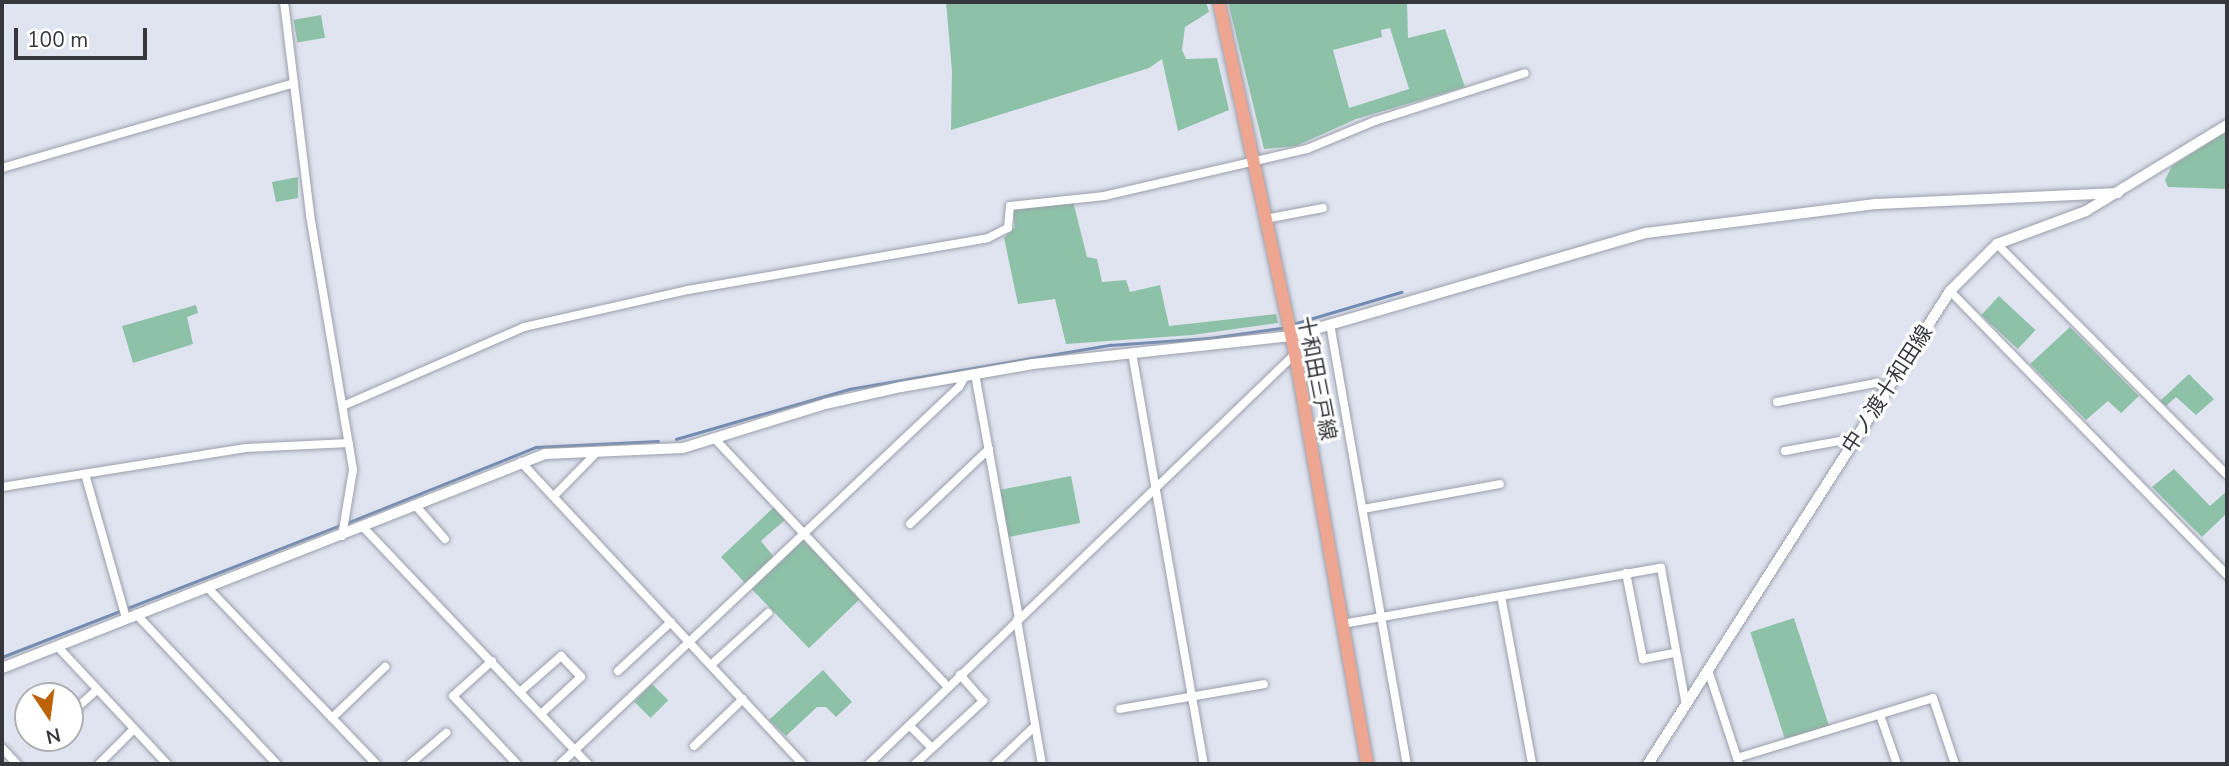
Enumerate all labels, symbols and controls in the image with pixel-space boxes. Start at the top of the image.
scale bar [18,14,150,58]
text: 100 m [27,26,88,54]
street label: 十和田三戸線 [1293,314,1341,442]
street label: 中ノ渡十和田線 [1836,320,1938,458]
north arrow [14,682,84,752]
text: N [43,721,63,750]

